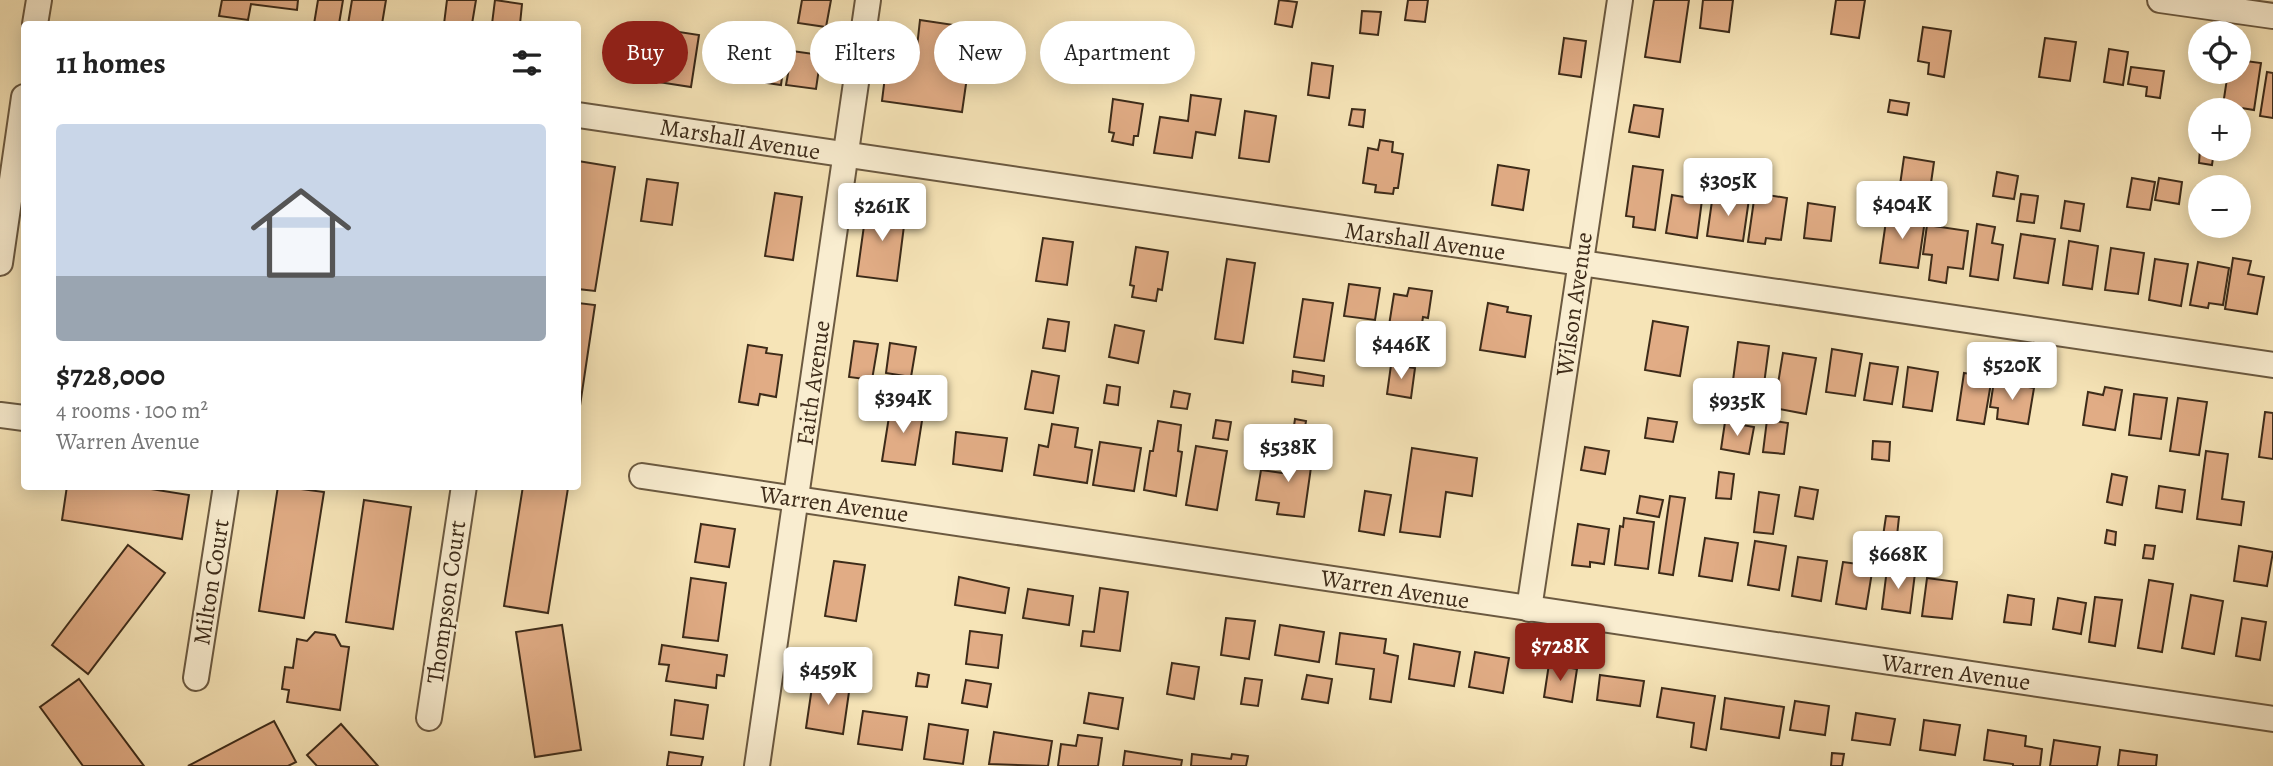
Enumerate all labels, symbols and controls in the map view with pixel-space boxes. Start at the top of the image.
chip: Buy [602,21,688,84]
chip: Rent [702,21,796,84]
chip: Filters [810,21,920,84]
chip: New [934,21,1026,84]
chip: Apartment [1040,21,1195,84]
map controls [2188,21,2251,238]
button: locate [2188,21,2251,84]
text: 11 homes [56,43,166,83]
icon: filters [508,44,546,82]
button: + [2188,98,2251,161]
street label: Marshall Avenue [657,111,823,167]
pin: $305K [1679,158,1777,218]
text: $305K [1699,165,1757,196]
icon: home [238,170,364,296]
button: − [2188,175,2251,238]
pin: $404K [1853,182,1951,241]
pin: $261K [833,184,931,243]
text: $404K [1872,188,1932,219]
text: $261K [854,190,910,221]
street label: Marshall Avenue [1343,214,1507,268]
street label: Wilson Avenue [1548,230,1600,379]
street label: Faith Avenue [788,318,838,448]
pin: $446K [1352,322,1450,381]
text: $446K [1372,328,1430,359]
pin: $520K [1963,342,2061,402]
text: $520K [1983,349,2041,380]
text: $728,000 [56,355,165,395]
pin: $394K [854,376,952,435]
pin: $935K [1688,378,1786,438]
text: $394K [874,382,932,413]
text: $935K [1709,385,1765,416]
text: 4 rooms · 100 m² [56,395,208,426]
pin: $538K [1239,424,1337,484]
text: Warren Avenue [56,426,200,457]
text: $538K [1260,431,1316,462]
street label: Warren Avenue [757,478,910,530]
street label: Milton Court [185,517,237,647]
street label: Thompson Court [419,518,473,686]
pin: $668K [1849,532,1947,591]
text: $668K [1869,538,1927,569]
street label: Warren Avenue [1317,561,1472,617]
pin: $728K [1511,624,1609,683]
text: $728K [1531,630,1589,661]
street label: Warren Avenue [1879,646,2032,698]
pin: $459K [779,648,877,707]
text: $459K [799,654,857,685]

